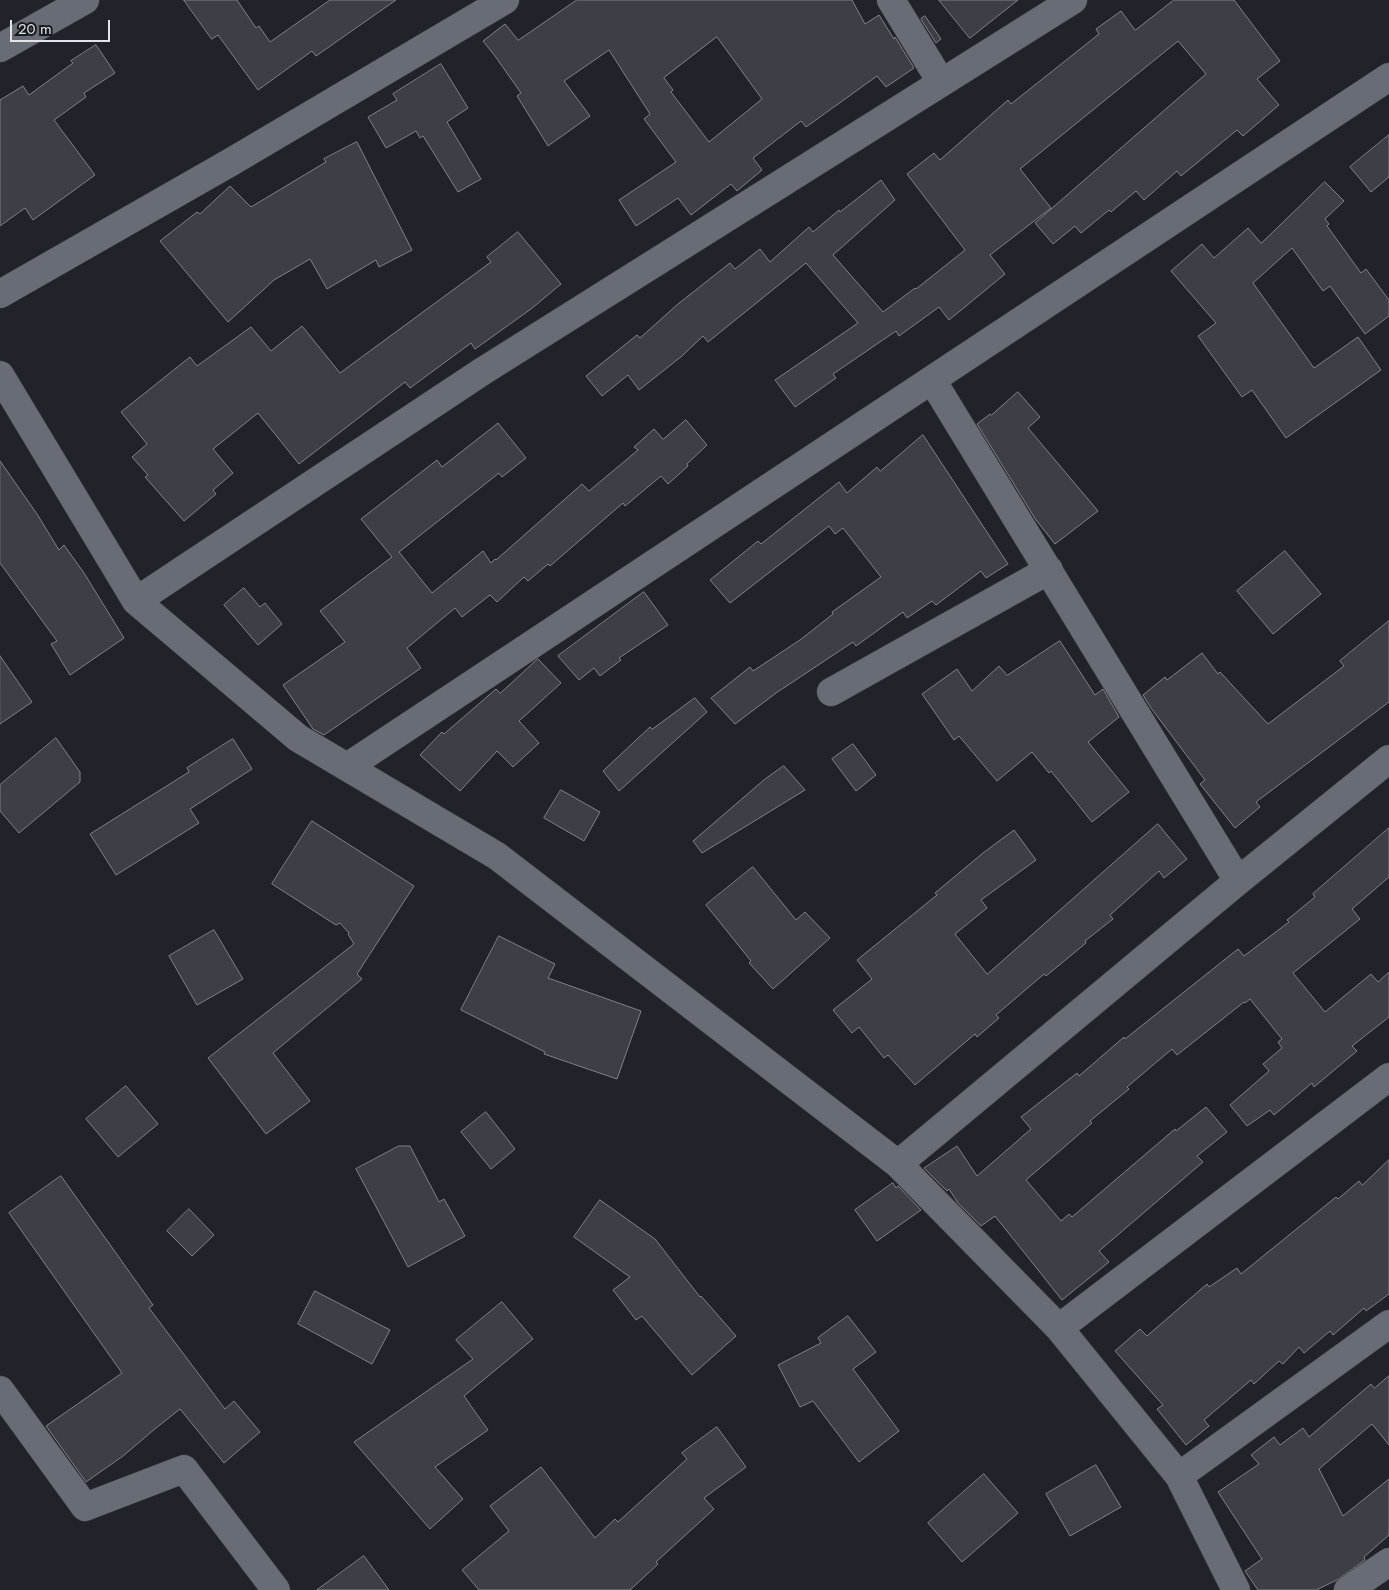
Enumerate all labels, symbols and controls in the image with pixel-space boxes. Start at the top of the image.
scale bar [12,10,112,42]
text: 20 m [18,18,52,40]

